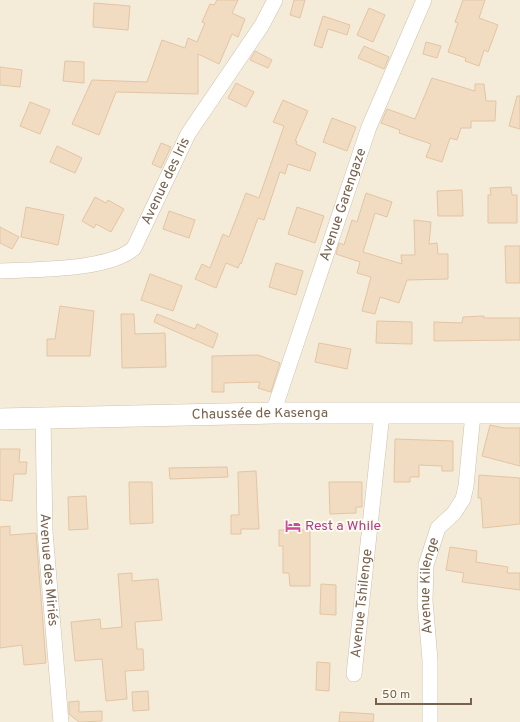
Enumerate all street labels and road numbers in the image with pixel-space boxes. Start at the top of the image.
street label: Avenue des Iris [138,135,194,228]
street label: Avenue Garengaze [316,146,370,263]
street label: Chaussée de Kasenga [192,404,328,423]
street label: Avenue des Miriés [36,513,61,627]
street label: Avenue Kilenge [416,535,443,635]
street label: Avenue Tshilenge [347,548,376,659]

